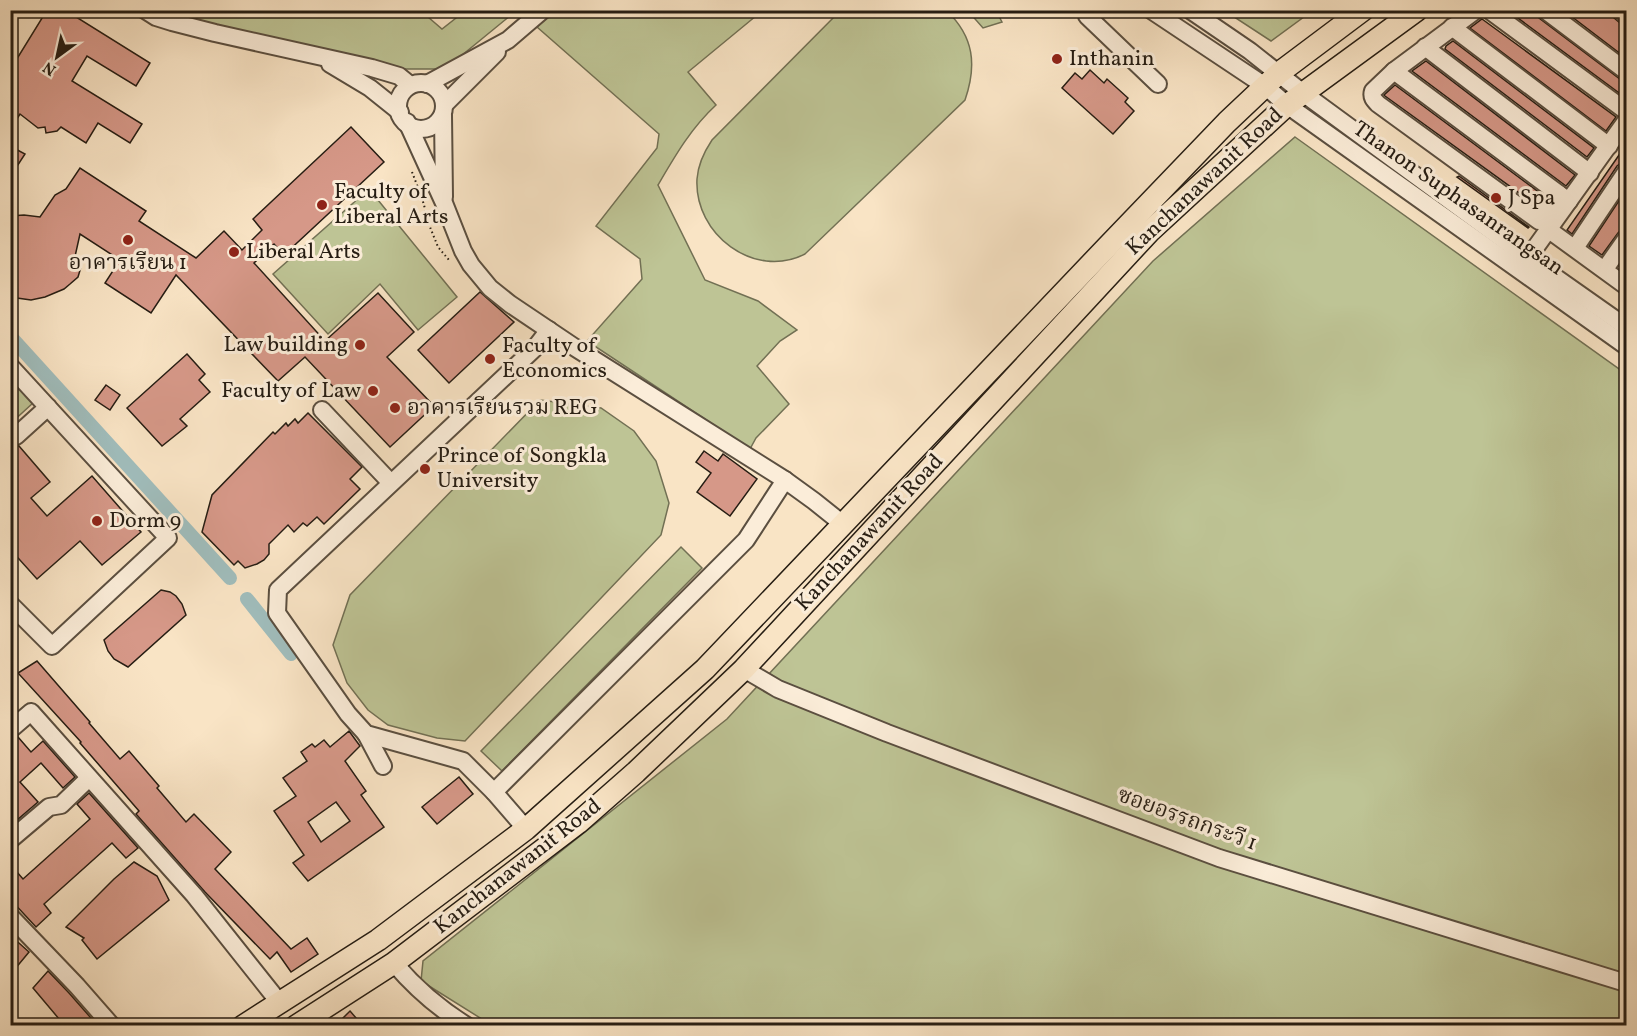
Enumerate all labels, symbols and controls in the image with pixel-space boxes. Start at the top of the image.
north arrow [27,27,87,87]
place label: Inthanin [1069,44,1155,75]
marker: Inthanin [1050,52,1064,66]
text: N [39,55,61,80]
street label: Kanchanawanit Road [1119,101,1291,263]
street label: Thanon Suphasanrangsan [1346,114,1570,284]
place label: Faculty of Liberal Arts [334,177,448,233]
place label: J Spa [1508,183,1555,214]
marker: J Spa [1489,191,1503,205]
marker: Faculty of Liberal Arts [315,198,329,212]
marker: อาคารเรียน 1 [121,233,135,247]
place label: Liberal Arts [246,237,360,268]
marker: Liberal Arts [227,245,241,259]
place label: อาคารเรียน 1 [69,248,187,279]
place label: Law building [224,330,348,361]
place label: Faculty of Economics [502,331,607,387]
marker: Law building [353,338,367,352]
marker: Faculty of Economics [483,352,497,366]
place label: Faculty of Law [221,376,361,407]
marker: Faculty of Law [366,384,380,398]
place label: อาคารเรียนรวม REG [407,393,598,424]
marker: อาคารเรียนรวม REG [388,401,402,415]
place label: Prince of Songkla University [437,441,607,497]
street label: Kanchanawanit Road [789,447,951,619]
marker: Prince of Songkla University [418,462,432,476]
place label: Dorm 9 [109,506,181,537]
marker: Dorm 9 [90,514,104,528]
street label: ซอยอรรถกระวี 1 [1113,780,1261,860]
street label: Kanchanawanit Road [428,792,608,942]

